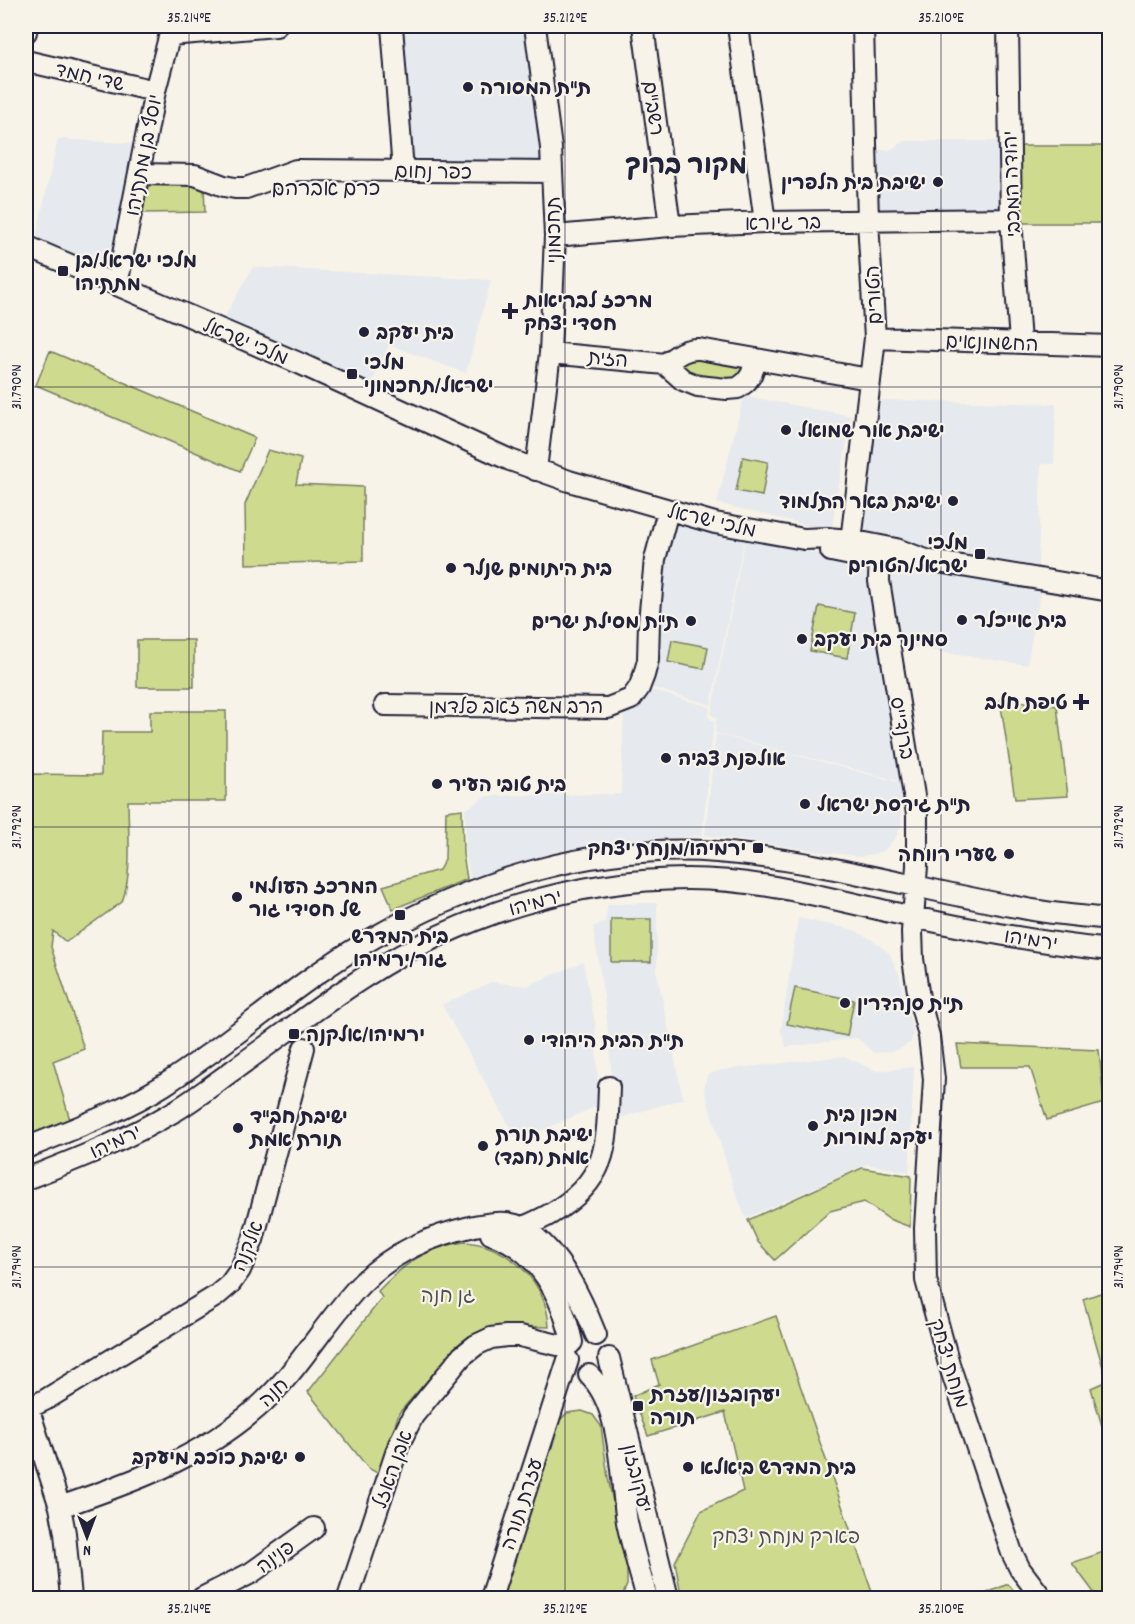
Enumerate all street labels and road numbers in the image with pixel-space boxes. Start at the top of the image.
street label: שדי חמד [52,57,127,100]
street label: רשב"ם [633,79,669,138]
street label: יוסף בן מתתיהו [120,92,171,219]
street label: יהודה המכבי [998,130,1030,238]
street label: כפר נחום [394,159,472,189]
street label: תחכמוני [541,196,571,264]
street label: בר גיורא [745,210,821,240]
street label: הטורים [860,264,892,325]
street label: מלכי ישראל [198,313,292,374]
street label: החשמונאים [945,329,1039,361]
street label: הזית [585,345,629,377]
street label: מלכי ישראל [664,499,759,547]
street label: הרב משה זאב פלדמן [429,695,603,723]
street label: ברנדייס [881,695,919,762]
street label: ירמיהו [506,884,565,925]
street label: ירמיהו [1002,924,1059,960]
street label: ירמיהו [86,1120,147,1168]
street label: אלקנה [227,1217,273,1277]
street label: מנחת יצחק [920,1315,974,1412]
street label: חנה [254,1373,296,1415]
street label: אבן האזל [368,1427,422,1513]
street label: יעקובזון [613,1441,657,1516]
street label: עזרת תורה [496,1455,552,1555]
street label: פנינה [252,1535,302,1582]

